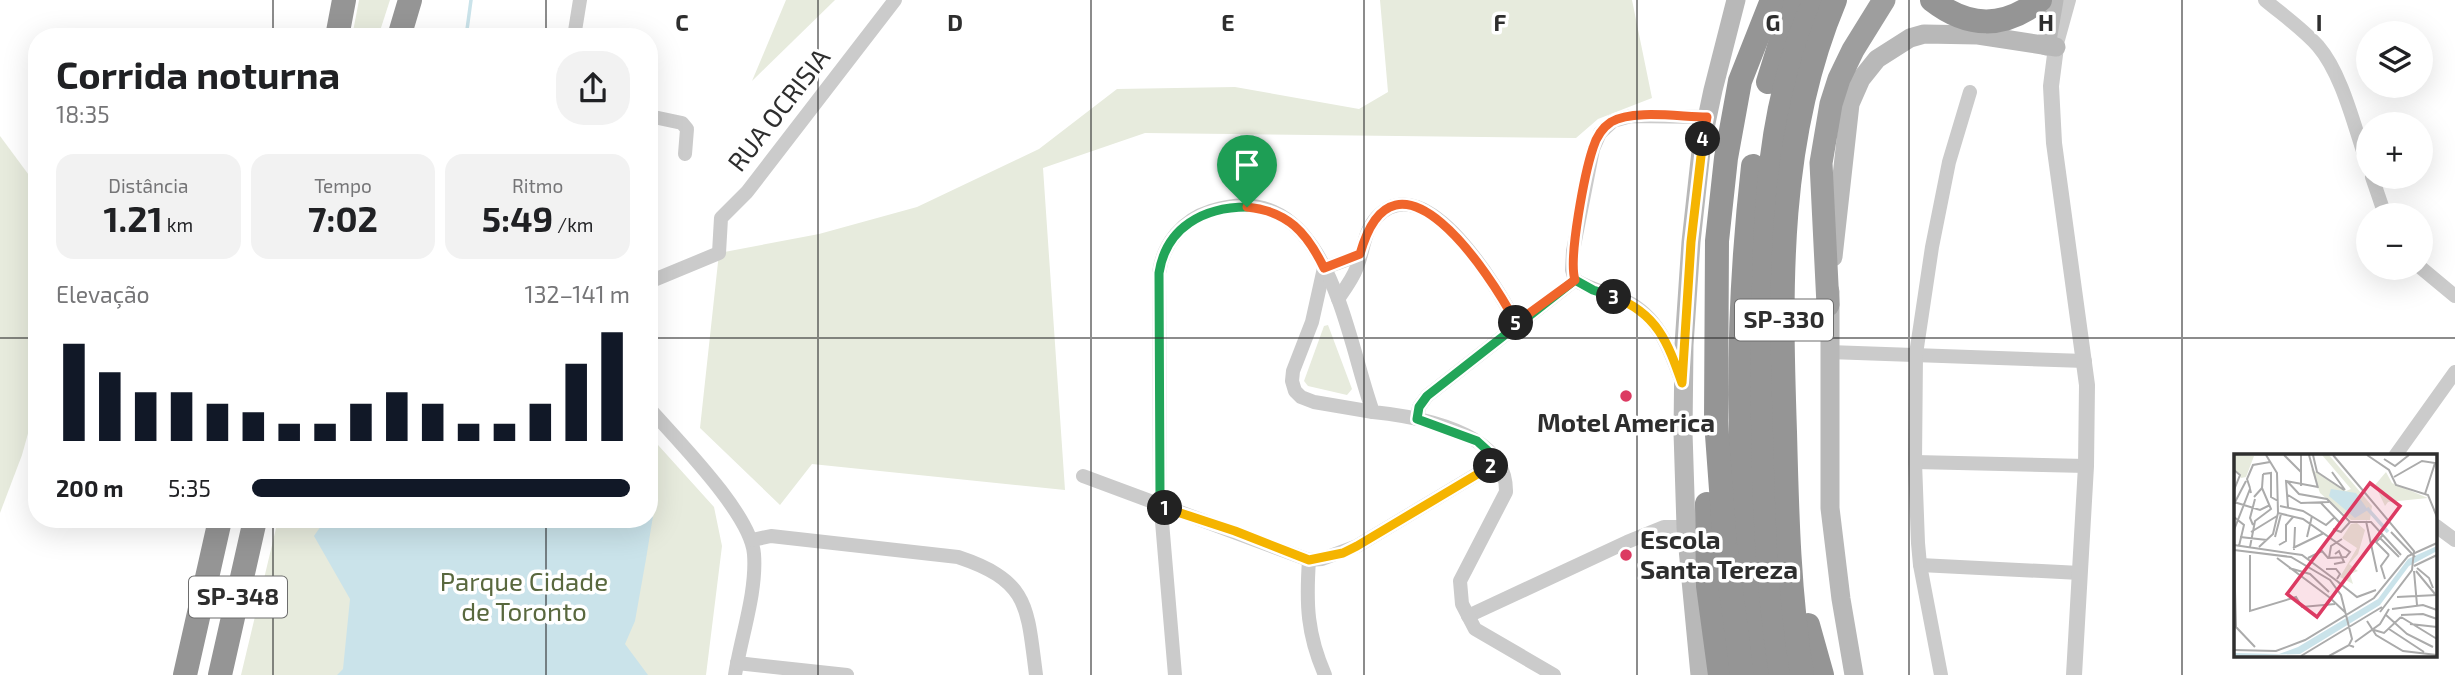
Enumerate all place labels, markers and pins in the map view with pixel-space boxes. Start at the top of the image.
pin: 4 [1686,122,1720,156]
pin [1217,135,1277,207]
pin: 3 [1596,280,1632,314]
pin: 5 [1498,306,1534,340]
marker: Motel America [1618,388,1634,404]
place label: Motel America [1537,406,1715,437]
pin: 2 [1474,448,1508,484]
pin: 1 [1148,490,1182,526]
place label: Escola Santa Tereza [1640,523,1798,584]
marker: Escola Santa Tereza [1618,547,1634,563]

